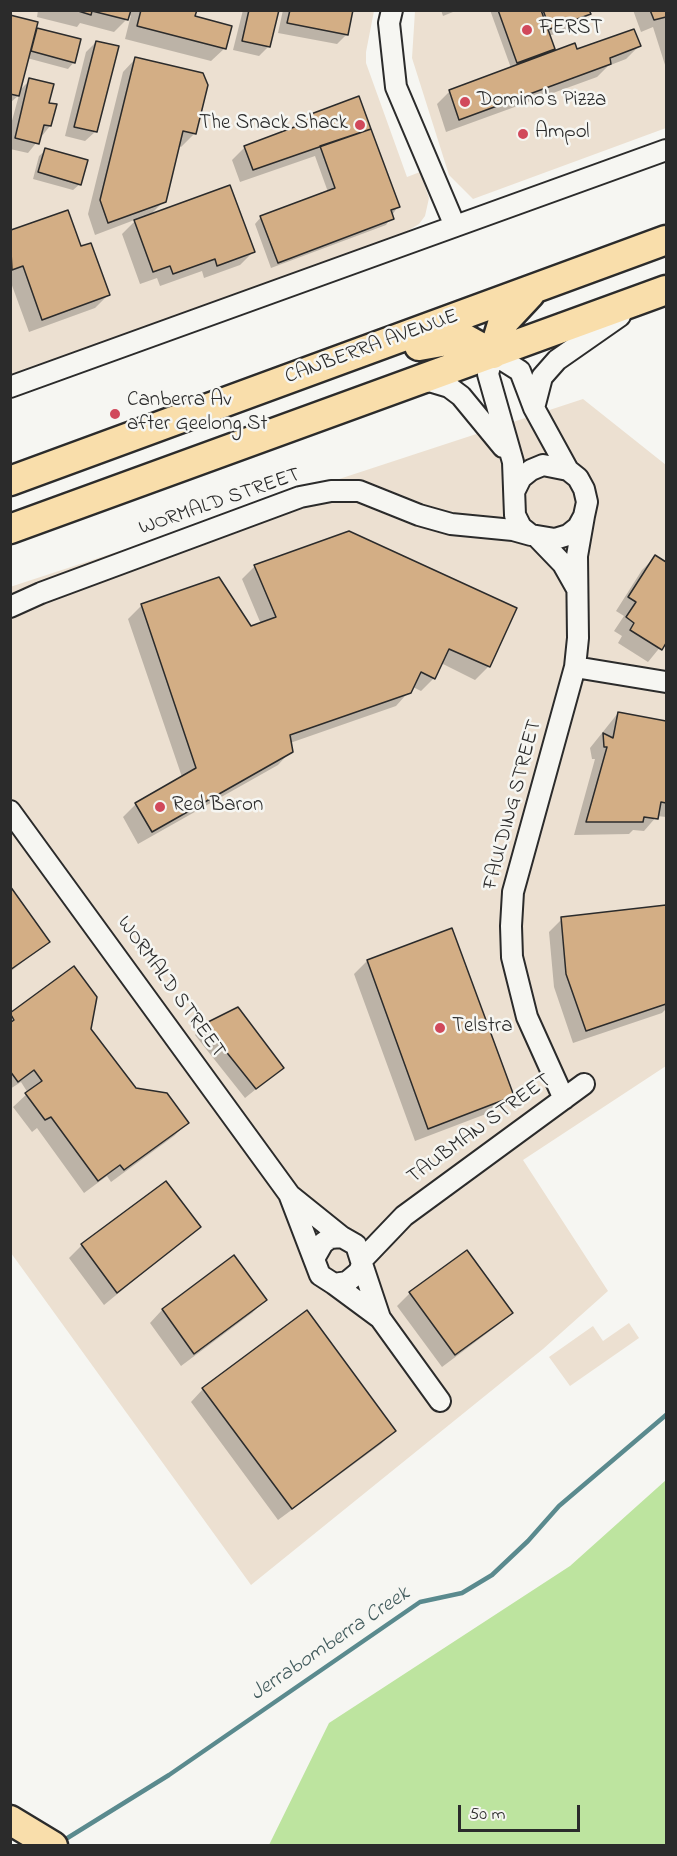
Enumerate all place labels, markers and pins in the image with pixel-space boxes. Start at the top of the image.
place label: FERST [539,17,602,43]
marker: FERST [520,23,534,37]
place label: Domino's Pizza [477,89,606,115]
marker: Domino's Pizza [458,95,472,109]
place label: The Snack Shack [199,112,348,138]
marker: The Snack Shack [353,118,367,132]
place label: Ampol [535,121,589,147]
marker: Ampol [516,127,530,141]
place label: Canberra Av after Geelong St [127,389,267,439]
marker: Canberra Av after Geelong St [108,407,122,421]
place label: Red Baron [172,794,263,820]
marker: Red Baron [153,800,167,814]
place label: Telstra [452,1015,513,1041]
marker: Telstra [433,1021,447,1035]

